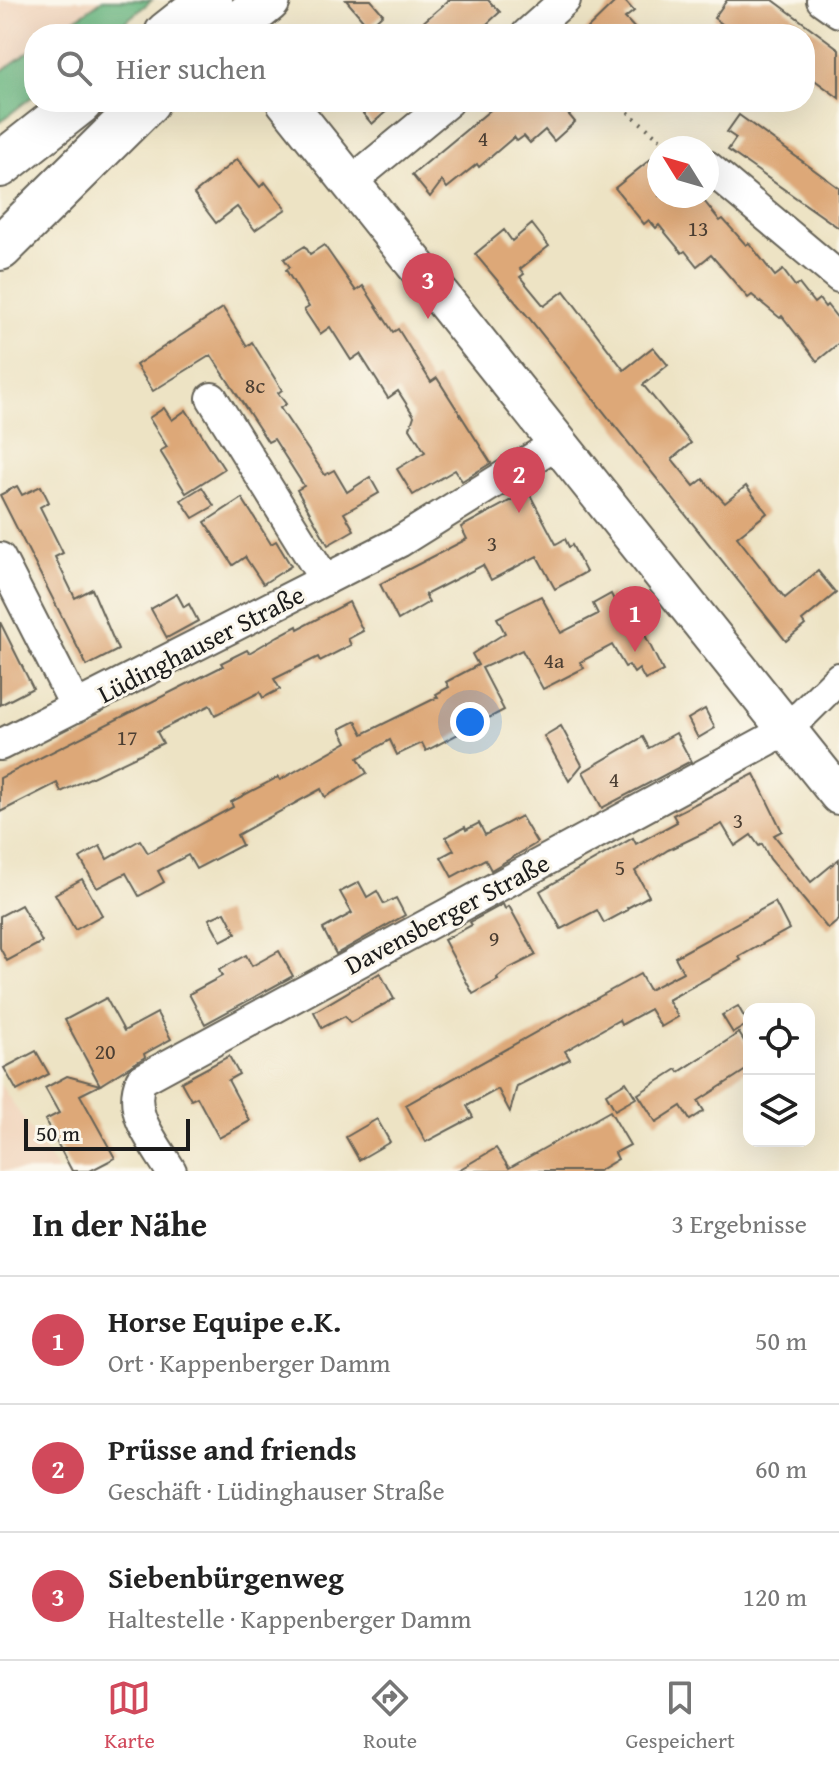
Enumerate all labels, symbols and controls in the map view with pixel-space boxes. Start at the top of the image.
search box [24,24,815,112]
icon: search [52,46,96,90]
text: Hier suchen [116,46,266,90]
house number: 4 [478,122,488,154]
north arrow [647,136,719,208]
house number: 13 [687,212,709,244]
pin: 3 [402,253,454,319]
house number: 8c [245,369,265,401]
pin: 2 [493,447,545,513]
house number: 3 [487,527,497,559]
street label: Lüdinghauser Straße [91,575,311,713]
pin: 1 [609,586,661,652]
house number: 4a [544,644,565,676]
your location [450,702,490,742]
house number: 17 [116,721,138,753]
house number: 4 [609,763,619,795]
house number: 3 [733,804,743,836]
street label: Davensberger Straße [337,843,556,984]
house number: 5 [615,851,625,883]
house number: 9 [489,922,499,954]
map controls [743,1003,815,1147]
button: locate [743,1003,815,1075]
house number: 20 [94,1035,116,1067]
button: layers [743,1075,815,1147]
scale bar [24,1115,190,1151]
text: 50 m [36,1117,80,1149]
text: In der Nähe [32,1199,207,1248]
text: 3 Ergebnisse [672,1204,807,1243]
text: Horse Equipe e.K. [108,1299,341,1343]
text: 1 [51,1321,65,1360]
text: 50 m [755,1321,807,1360]
text: Ort · Kappenberger Damm [108,1343,391,1382]
text: Prüsse and friends [108,1427,357,1471]
text: 2 [51,1449,65,1488]
text: 60 m [755,1449,807,1488]
text: Geschäft · Lüdinghauser Straße [108,1471,445,1510]
text: Siebenbürgenweg [108,1555,344,1599]
text: 3 [51,1577,65,1616]
text: 120 m [742,1577,807,1616]
text: Haltestelle · Kappenberger Damm [108,1599,472,1638]
tab: Karte [104,1676,155,1756]
tab: Route [363,1676,417,1756]
tab: Gespeichert [625,1676,735,1756]

